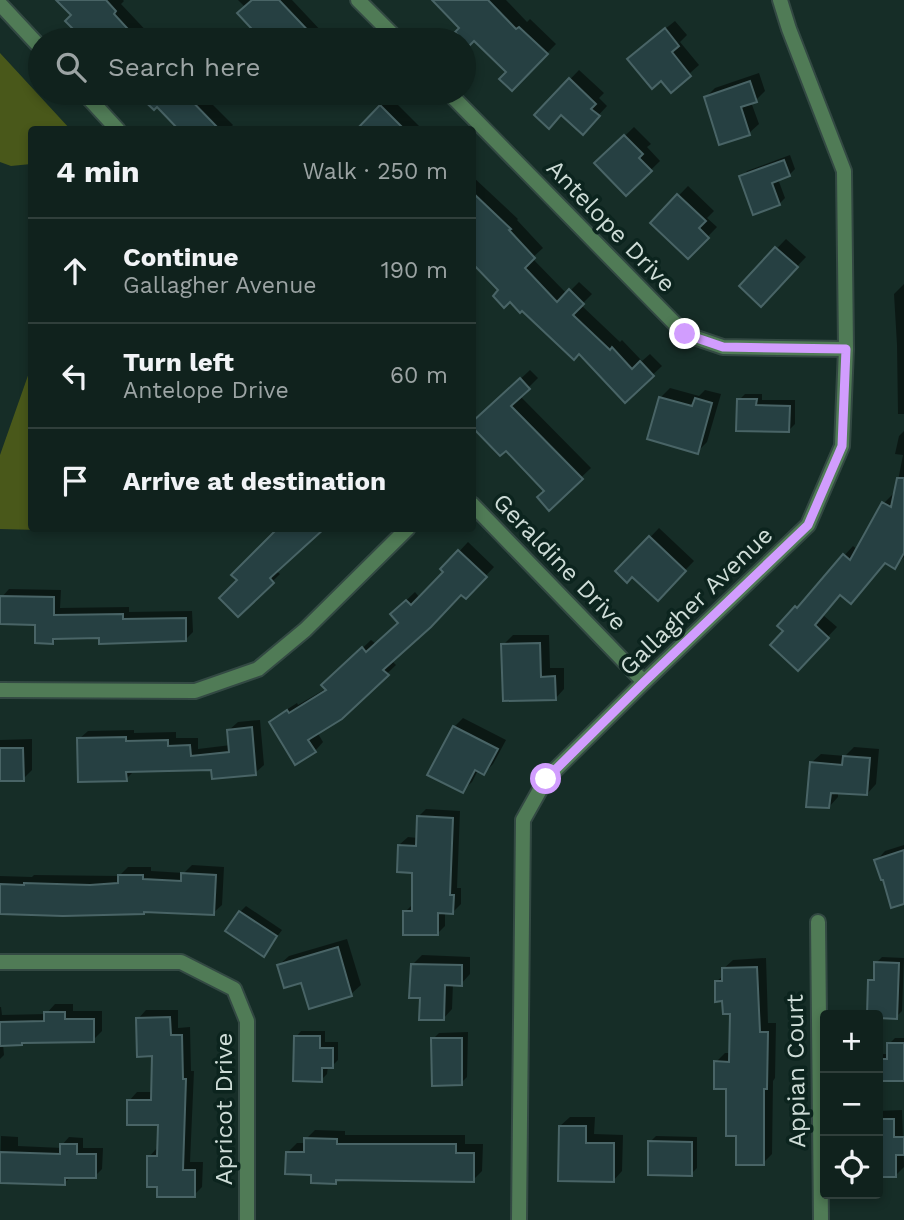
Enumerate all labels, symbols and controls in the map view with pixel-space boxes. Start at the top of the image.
search box [28,28,476,105]
icon: search [52,48,90,86]
text: Search here [108,52,260,82]
text: 4 min [56,154,140,189]
street label: Antelope Drive [541,154,681,298]
text: Walk · 250 m [302,158,448,185]
text: Continue [123,242,239,272]
icon: ahead [56,252,94,290]
text: 190 m [381,257,448,284]
text: Gallagher Avenue [123,272,317,299]
route end [669,318,700,349]
text: Turn left [123,347,234,377]
icon: left [56,357,94,395]
text: 60 m [390,362,448,389]
text: Antelope Drive [123,377,289,404]
icon: arrive [56,462,94,500]
text: Arrive at destination [123,466,386,496]
street label: Geraldine Drive [488,488,632,636]
street label: Gallagher Avenue [614,521,778,681]
route start [530,763,561,794]
street label: Appian Court [781,994,811,1148]
map controls [820,1010,883,1199]
button: + [820,1010,883,1073]
street label: Apricot Drive [210,1033,238,1185]
button: − [820,1073,883,1136]
button: locate [820,1136,883,1199]

